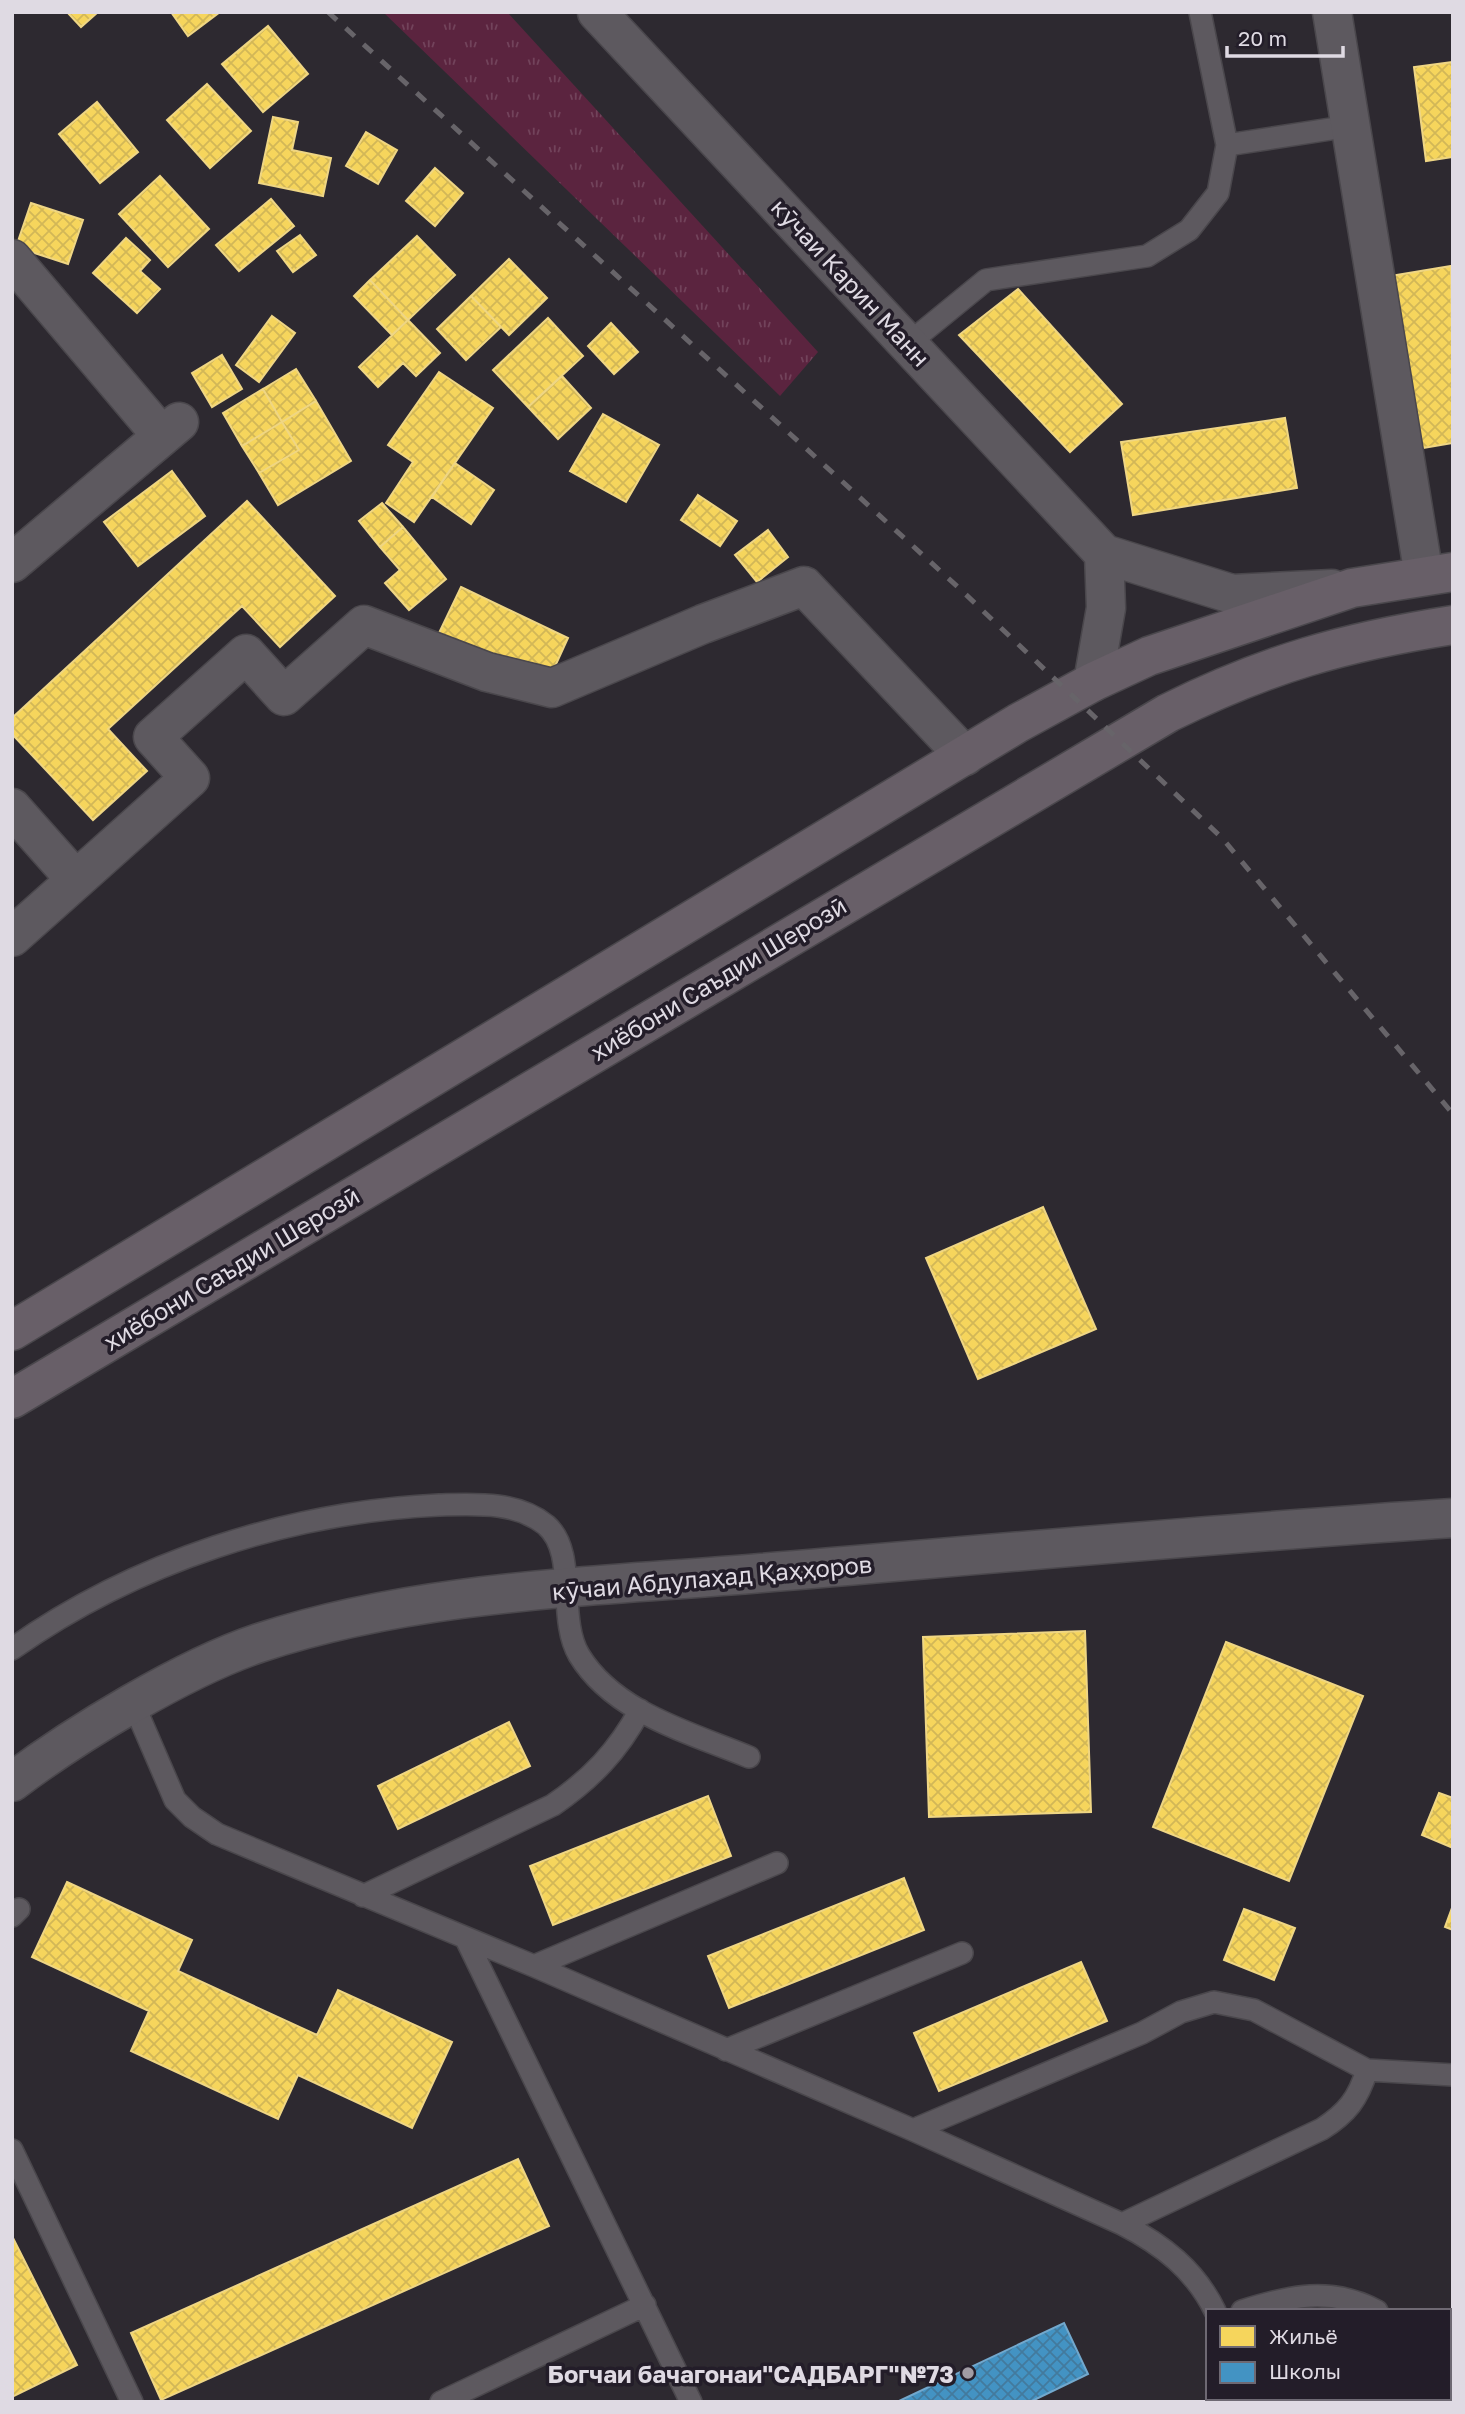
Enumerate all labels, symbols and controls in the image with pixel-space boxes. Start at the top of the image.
scale bar [1227,14,1342,58]
text: 20 m [1238,25,1287,51]
street label: кӯчаи Карин Манн [766,192,936,372]
street label: хиёбони Саъдии Шерозӣ [585,890,851,1066]
street label: хиёбони Саъдии Шерозӣ [98,1180,364,1356]
street label: кӯчаи Абдулаҳад Қаҳҳоров [551,1549,873,1605]
legend [1206,2309,1451,2400]
text: Жильё [1269,2323,1338,2349]
text: Школы [1269,2358,1341,2384]
place label: Богчаи бачагонаи"САДБАРГ"№73 [548,2359,954,2388]
marker: Богчаи бачагонаи"САДБАРГ"№73 [960,2365,976,2381]

